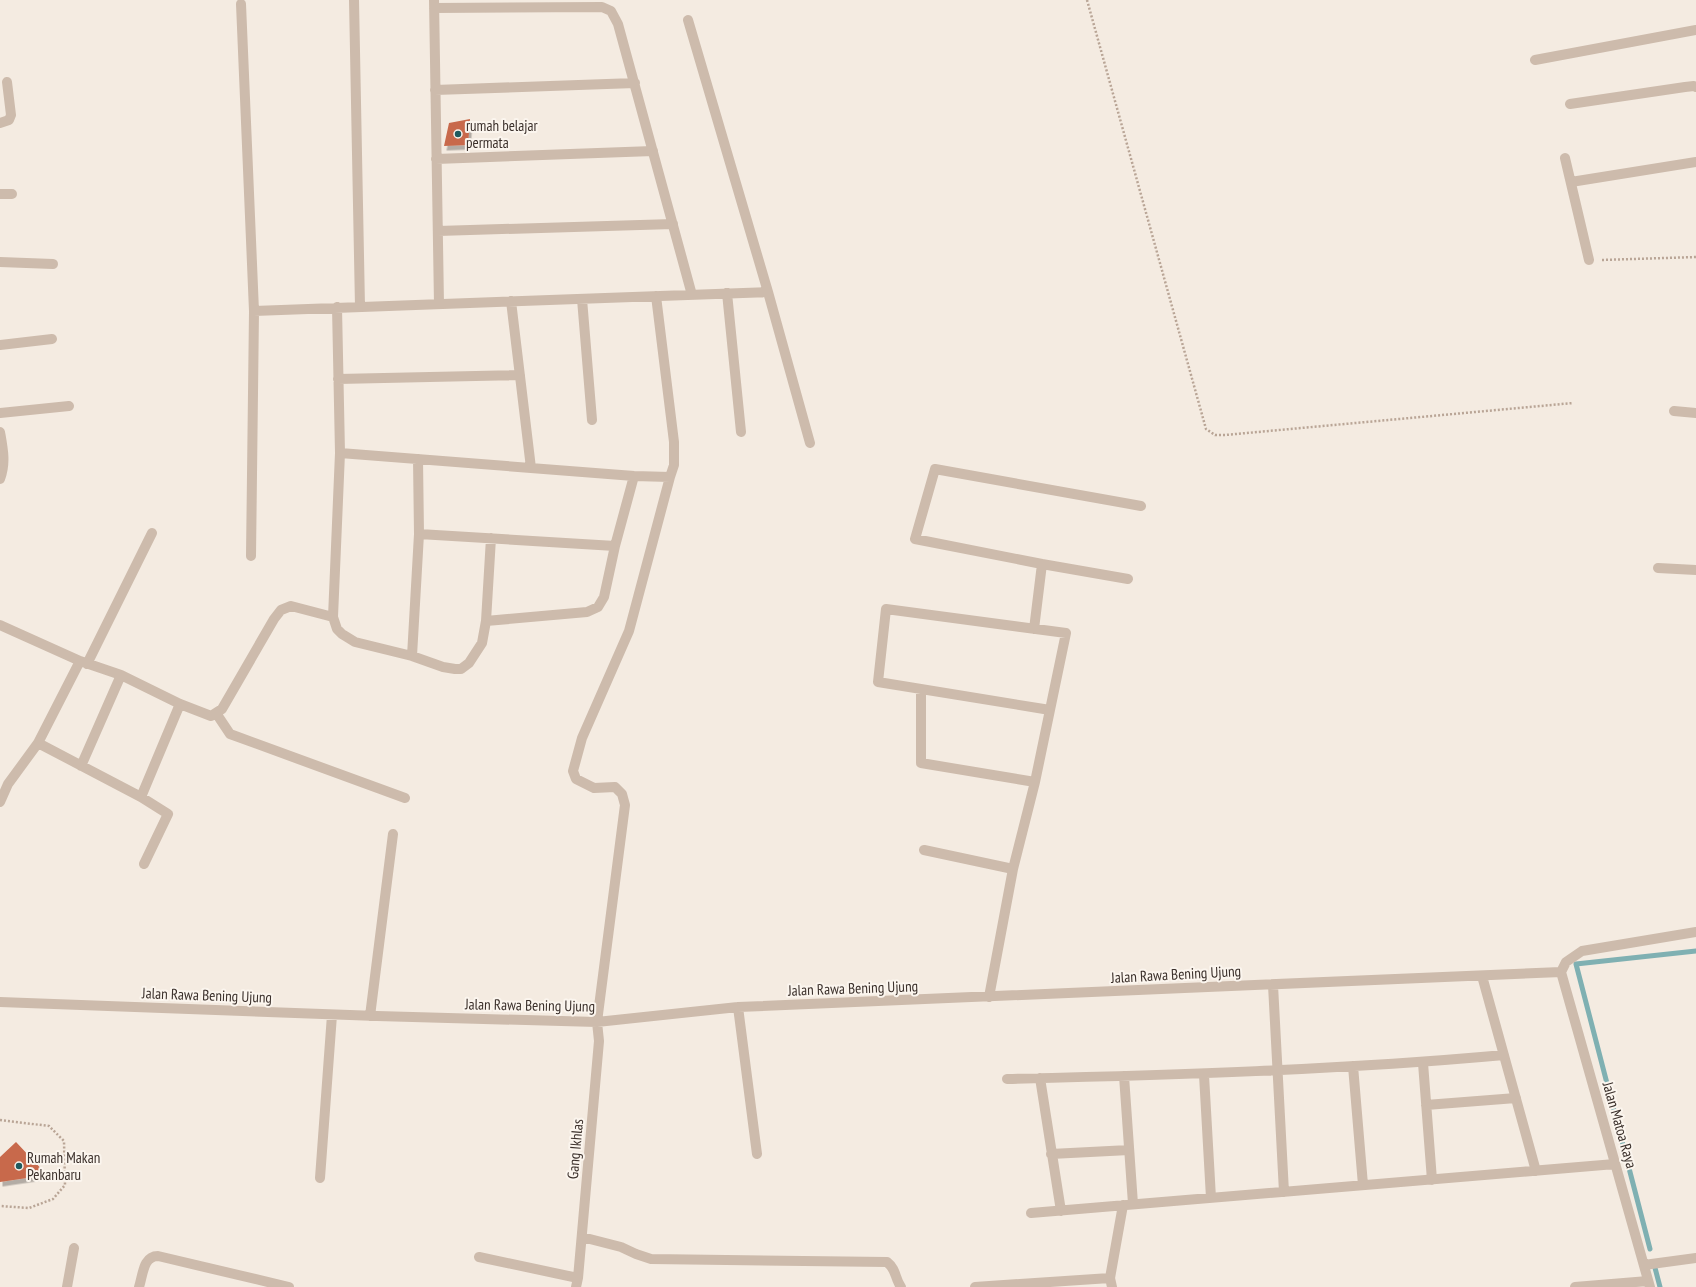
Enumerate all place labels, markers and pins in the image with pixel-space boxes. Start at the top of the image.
place label: rumah belajar permata [466,116,539,152]
marker: rumah belajar permata [453,129,463,139]
place label: Rumah Makan Pekanbaru [27,1148,100,1184]
marker: Rumah Makan Pekanbaru [14,1161,24,1171]

